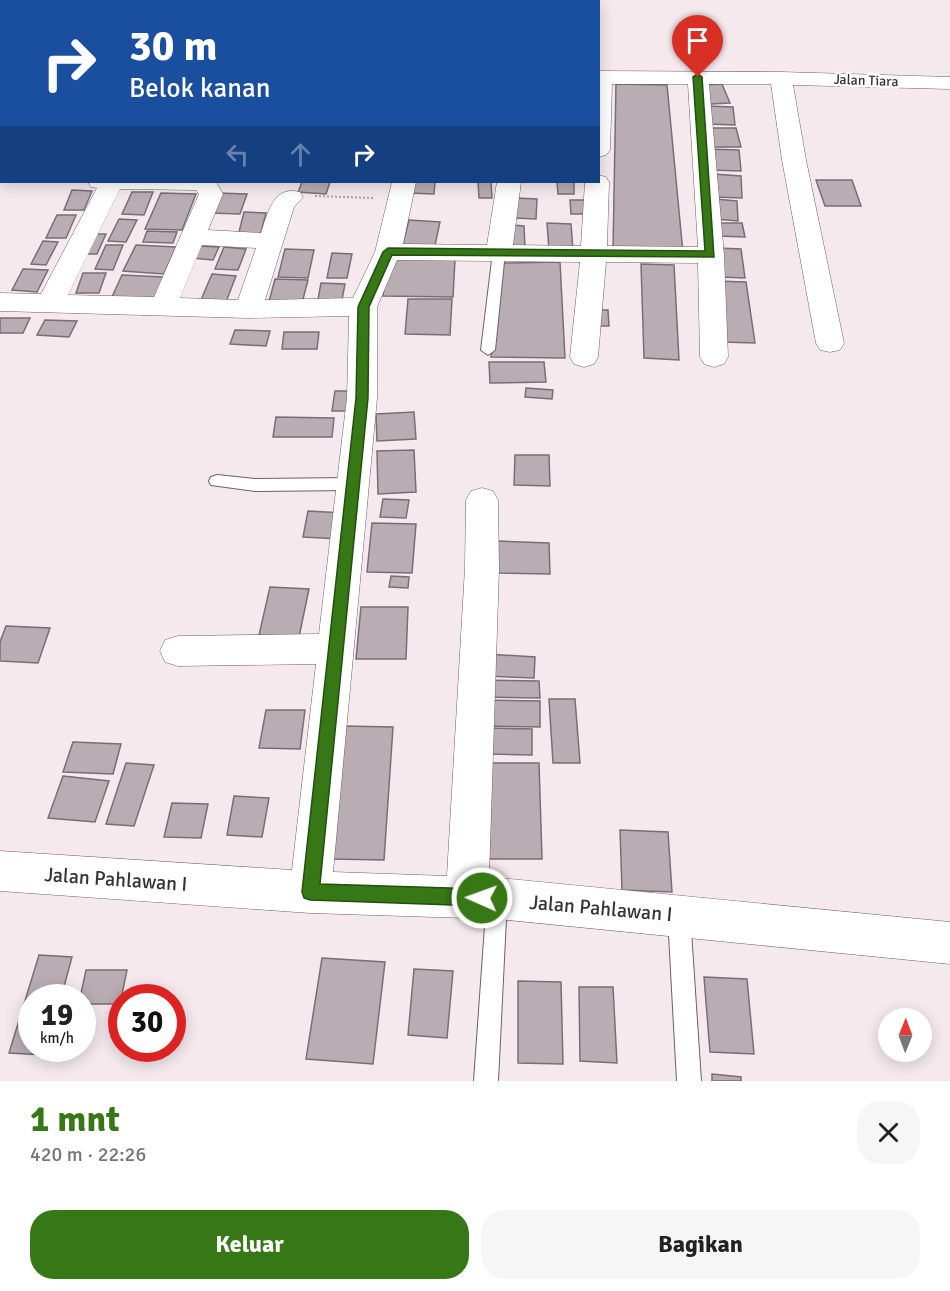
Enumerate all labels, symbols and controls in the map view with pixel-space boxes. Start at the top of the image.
pin [672,15,723,77]
text: 30 m [129,21,218,72]
icon: right [30,24,108,102]
icon: arrive [681,24,714,57]
street label: Jalan Tiara [833,71,899,90]
text: Belok kanan [129,72,270,105]
icon: left [221,138,254,171]
icon: ahead [284,138,317,171]
icon: right [347,138,380,171]
street label: Jalan Pahlawan I [44,862,188,897]
position arrow [450,866,514,930]
street label: Jalan Pahlawan I [529,890,673,927]
speed limit sign: 30 [108,984,186,1062]
text: 19 [41,997,73,1034]
north arrow [878,1008,932,1062]
map controls [878,1008,932,1062]
text: km/h [40,1029,74,1047]
text: 1 mnt [30,1097,120,1142]
button: close [857,1101,920,1164]
text: 420 m · 22:26 [30,1142,146,1167]
button: Keluar [30,1210,469,1279]
button: Bagikan [481,1210,920,1279]

